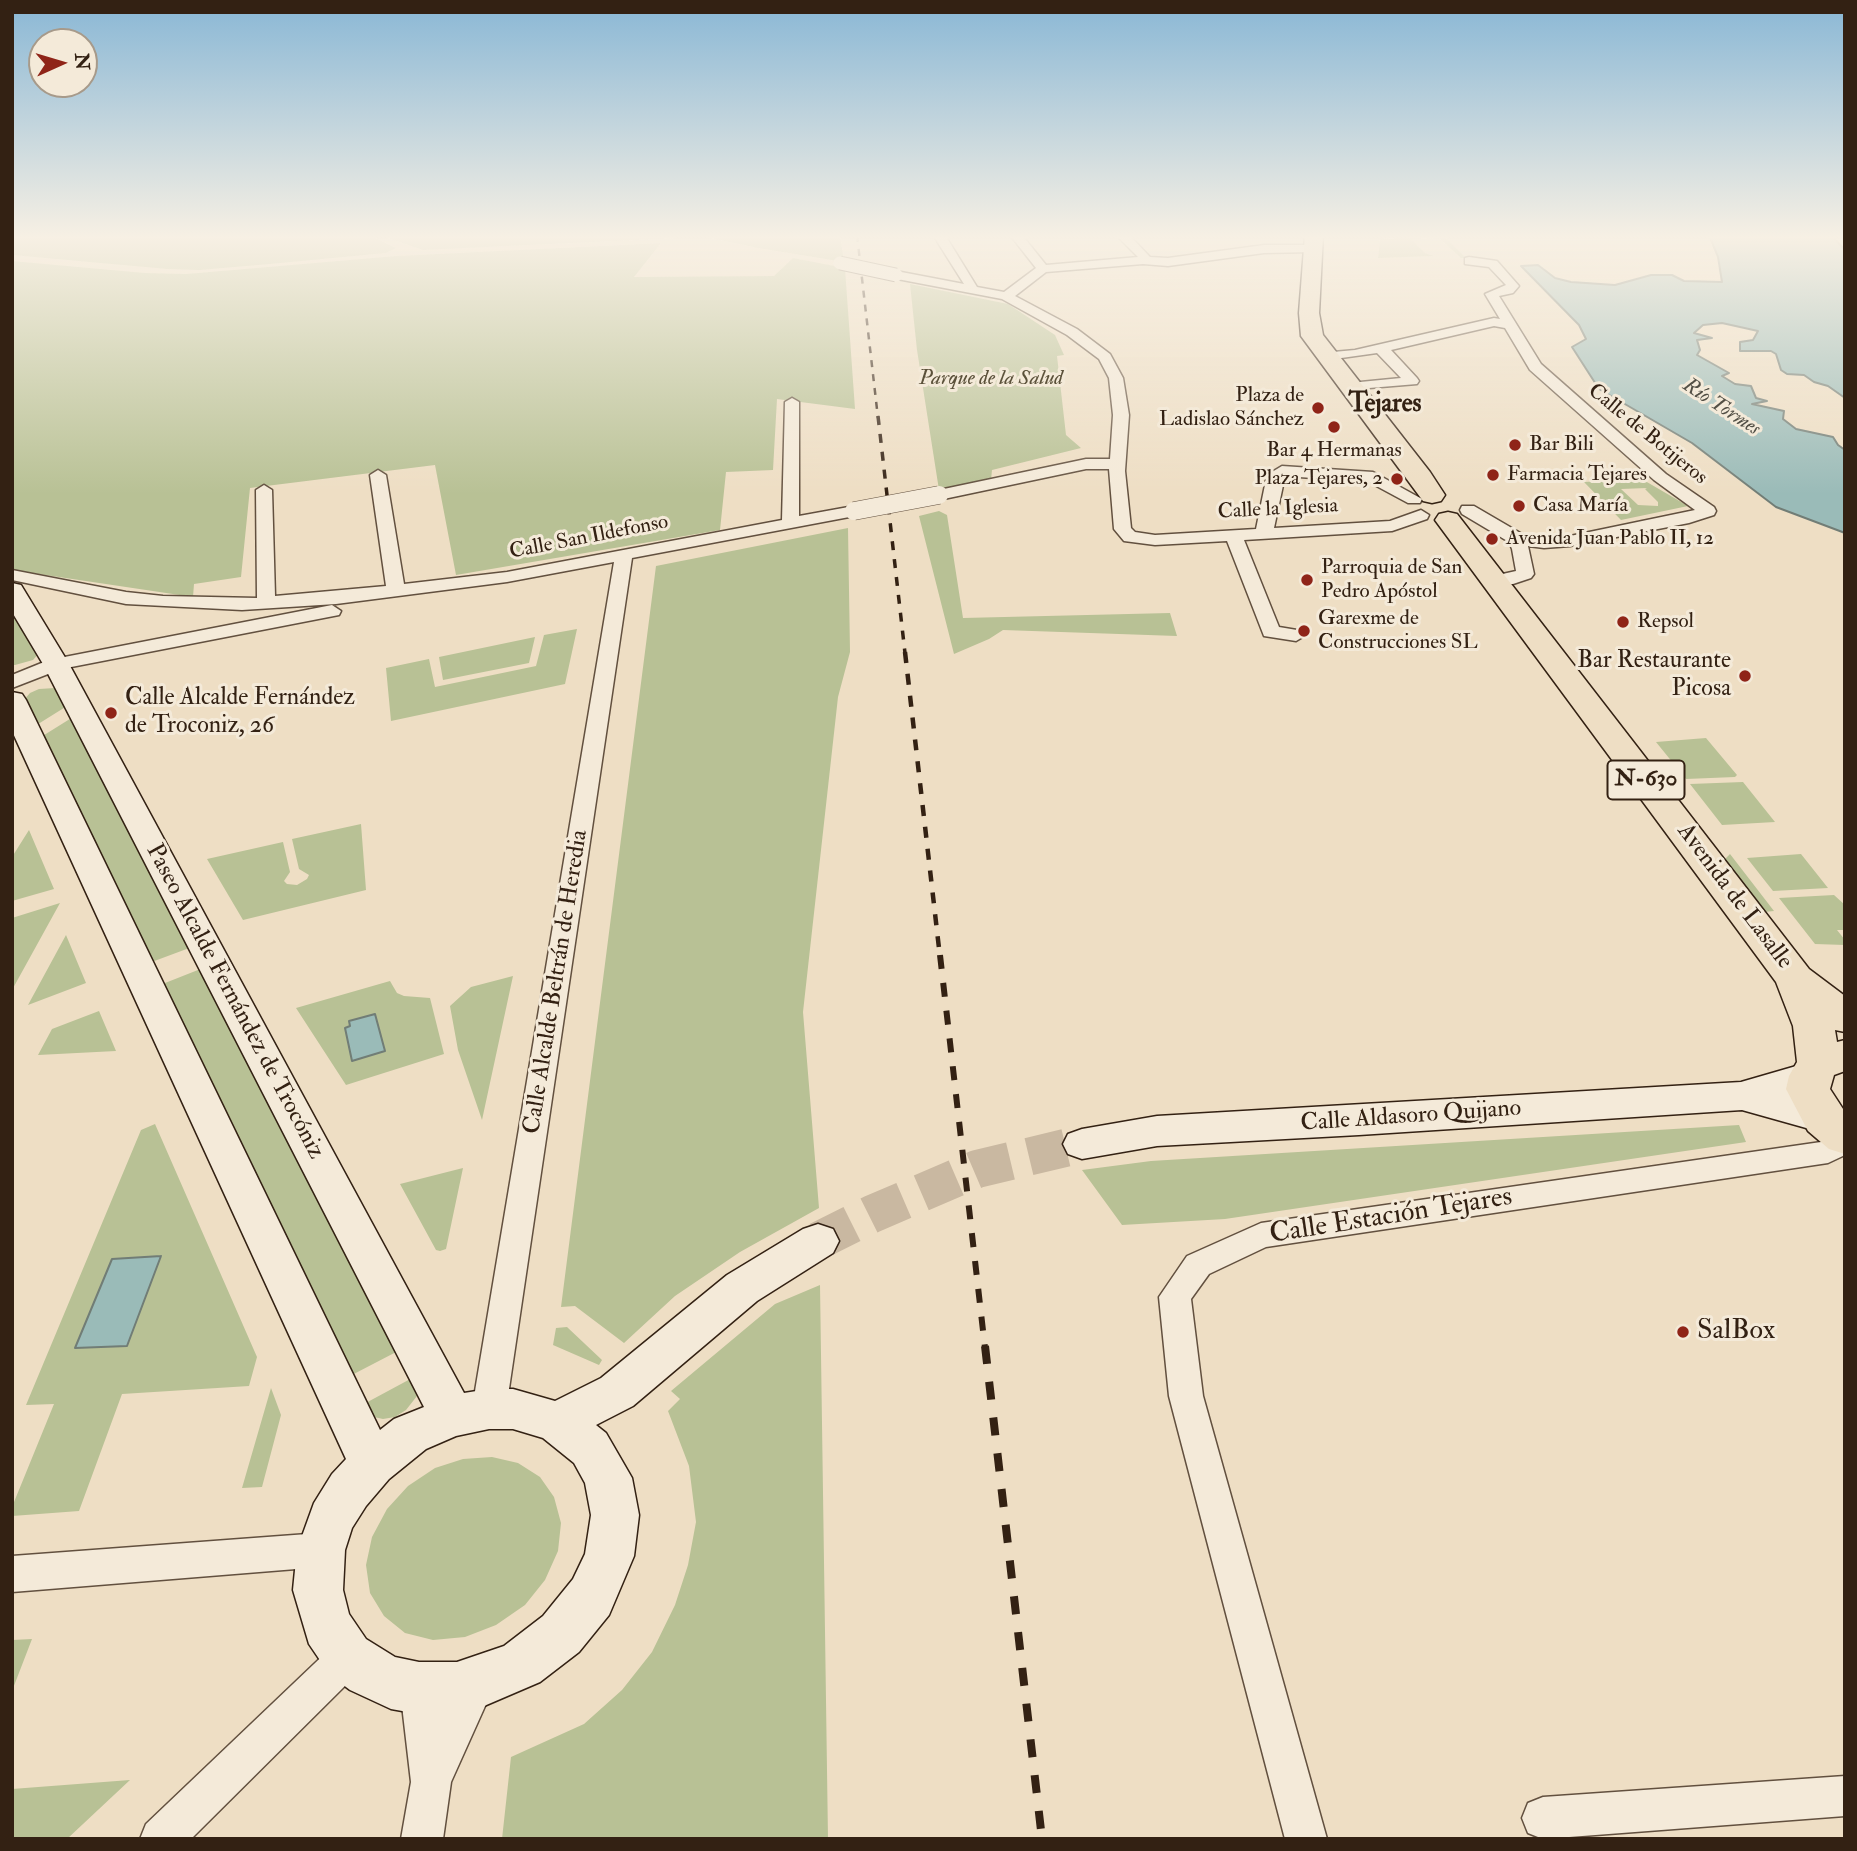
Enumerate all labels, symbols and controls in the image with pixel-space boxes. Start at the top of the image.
north arrow [28,28,98,98]
text: N [69,52,95,71]
park label: Parque de la Salud [919,366,1063,392]
water label: Río Tormes [1678,374,1764,442]
street label: Calle de Botijeros [1582,379,1712,491]
place label: Plaza de Ladislao Sánchez [1159,383,1304,433]
district label: Tejares [1349,389,1421,421]
marker: Plaza de Ladislao Sánchez [1310,400,1326,416]
marker: Bar 4 Hermanas [1326,419,1342,435]
place label: Bar Bili [1529,432,1594,458]
marker: Bar Bili [1507,437,1523,453]
place label: Bar 4 Hermanas [1266,438,1402,464]
place label: Farmacia Tejares [1507,462,1647,488]
place label: Plaza Tejares, 2 [1254,466,1383,492]
marker: Farmacia Tejares [1485,467,1501,483]
marker: Plaza Tejares, 2 [1389,471,1405,487]
place label: Casa María [1533,493,1628,519]
street label: Calle la Iglesia [1217,494,1339,526]
marker: Casa María [1511,498,1527,514]
street label: Calle San Ildefonso [507,510,671,566]
place label: Avenida Juan Pablo II, 12 [1506,526,1714,552]
marker: Avenida Juan Pablo II, 12 [1484,531,1500,547]
place label: Parroquia de San Pedro Apóstol [1321,555,1462,605]
marker: Parroquia de San Pedro Apóstol [1299,572,1315,588]
place label: Garexme de Construcciones SL [1318,606,1478,656]
place label: Repsol [1637,609,1694,635]
marker: Repsol [1615,614,1631,630]
marker: Garexme de Construcciones SL [1296,623,1312,639]
place label: Bar Restaurante Picosa [1577,648,1731,704]
marker: Bar Restaurante Picosa [1737,668,1753,684]
place label: Calle Alcalde Fernández de Troconiz, 26 [125,685,355,741]
marker: Calle Alcalde Fernández de Troconiz, 26 [103,705,119,721]
road number: N-630 [1608,760,1684,800]
street label: Avenida de Lasalle [1670,819,1798,975]
street label: Calle Alcalde Beltrán de Heredia [519,828,595,1136]
street label: Paseo Alcalde Fernández de Trocóniz [139,840,329,1164]
street label: Calle Aldasoro Quijano [1300,1095,1522,1139]
street label: Calle Estación Tejares [1267,1181,1515,1253]
place label: SalBox [1697,1315,1775,1349]
marker: SalBox [1675,1324,1691,1340]

